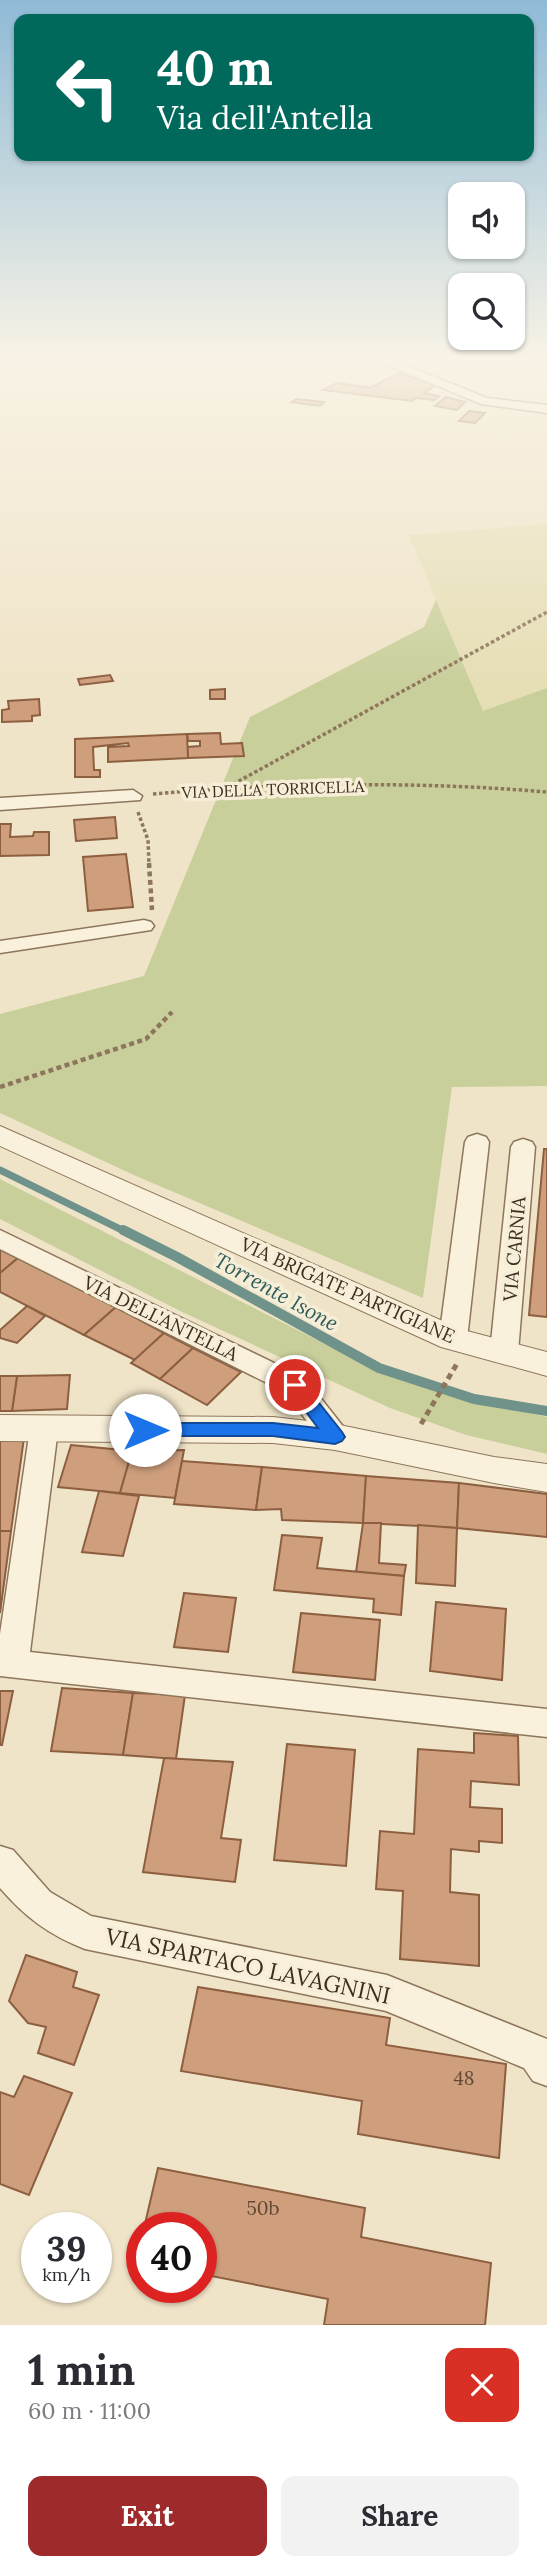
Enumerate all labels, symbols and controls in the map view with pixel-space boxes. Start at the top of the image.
text: 40 m [157,36,273,98]
icon: left [42,42,133,133]
text: Via dell'Antella [157,97,373,138]
map controls [448,182,525,350]
button: sound [448,182,525,259]
button: search [448,273,525,350]
street label: VIA DELLA TORRICELLA [180,776,366,802]
street label: VIA CARNIA [497,1194,531,1304]
street label: VIA BRIGATE PARTIGIANE [236,1231,459,1348]
water label: Torrente Isone [209,1246,343,1337]
street label: VIA DELL'ANTELLA [79,1270,243,1366]
pin [265,1355,325,1415]
icon: arrive [276,1366,314,1404]
position arrow [108,1393,182,1467]
street label: VIA SPARTACO LAVAGNINI [102,1921,393,2010]
house number: 48 [454,2066,474,2090]
house number: 50b [246,2196,280,2220]
speed limit sign: 40 [126,2212,217,2303]
text: 39 [47,2226,86,2271]
text: km/h [42,2263,91,2286]
text: 1 min [28,2343,135,2397]
button: close [445,2348,519,2422]
text: 60 m · 11:00 [28,2396,151,2425]
button: Exit [28,2476,267,2556]
button: Share [281,2476,519,2556]

